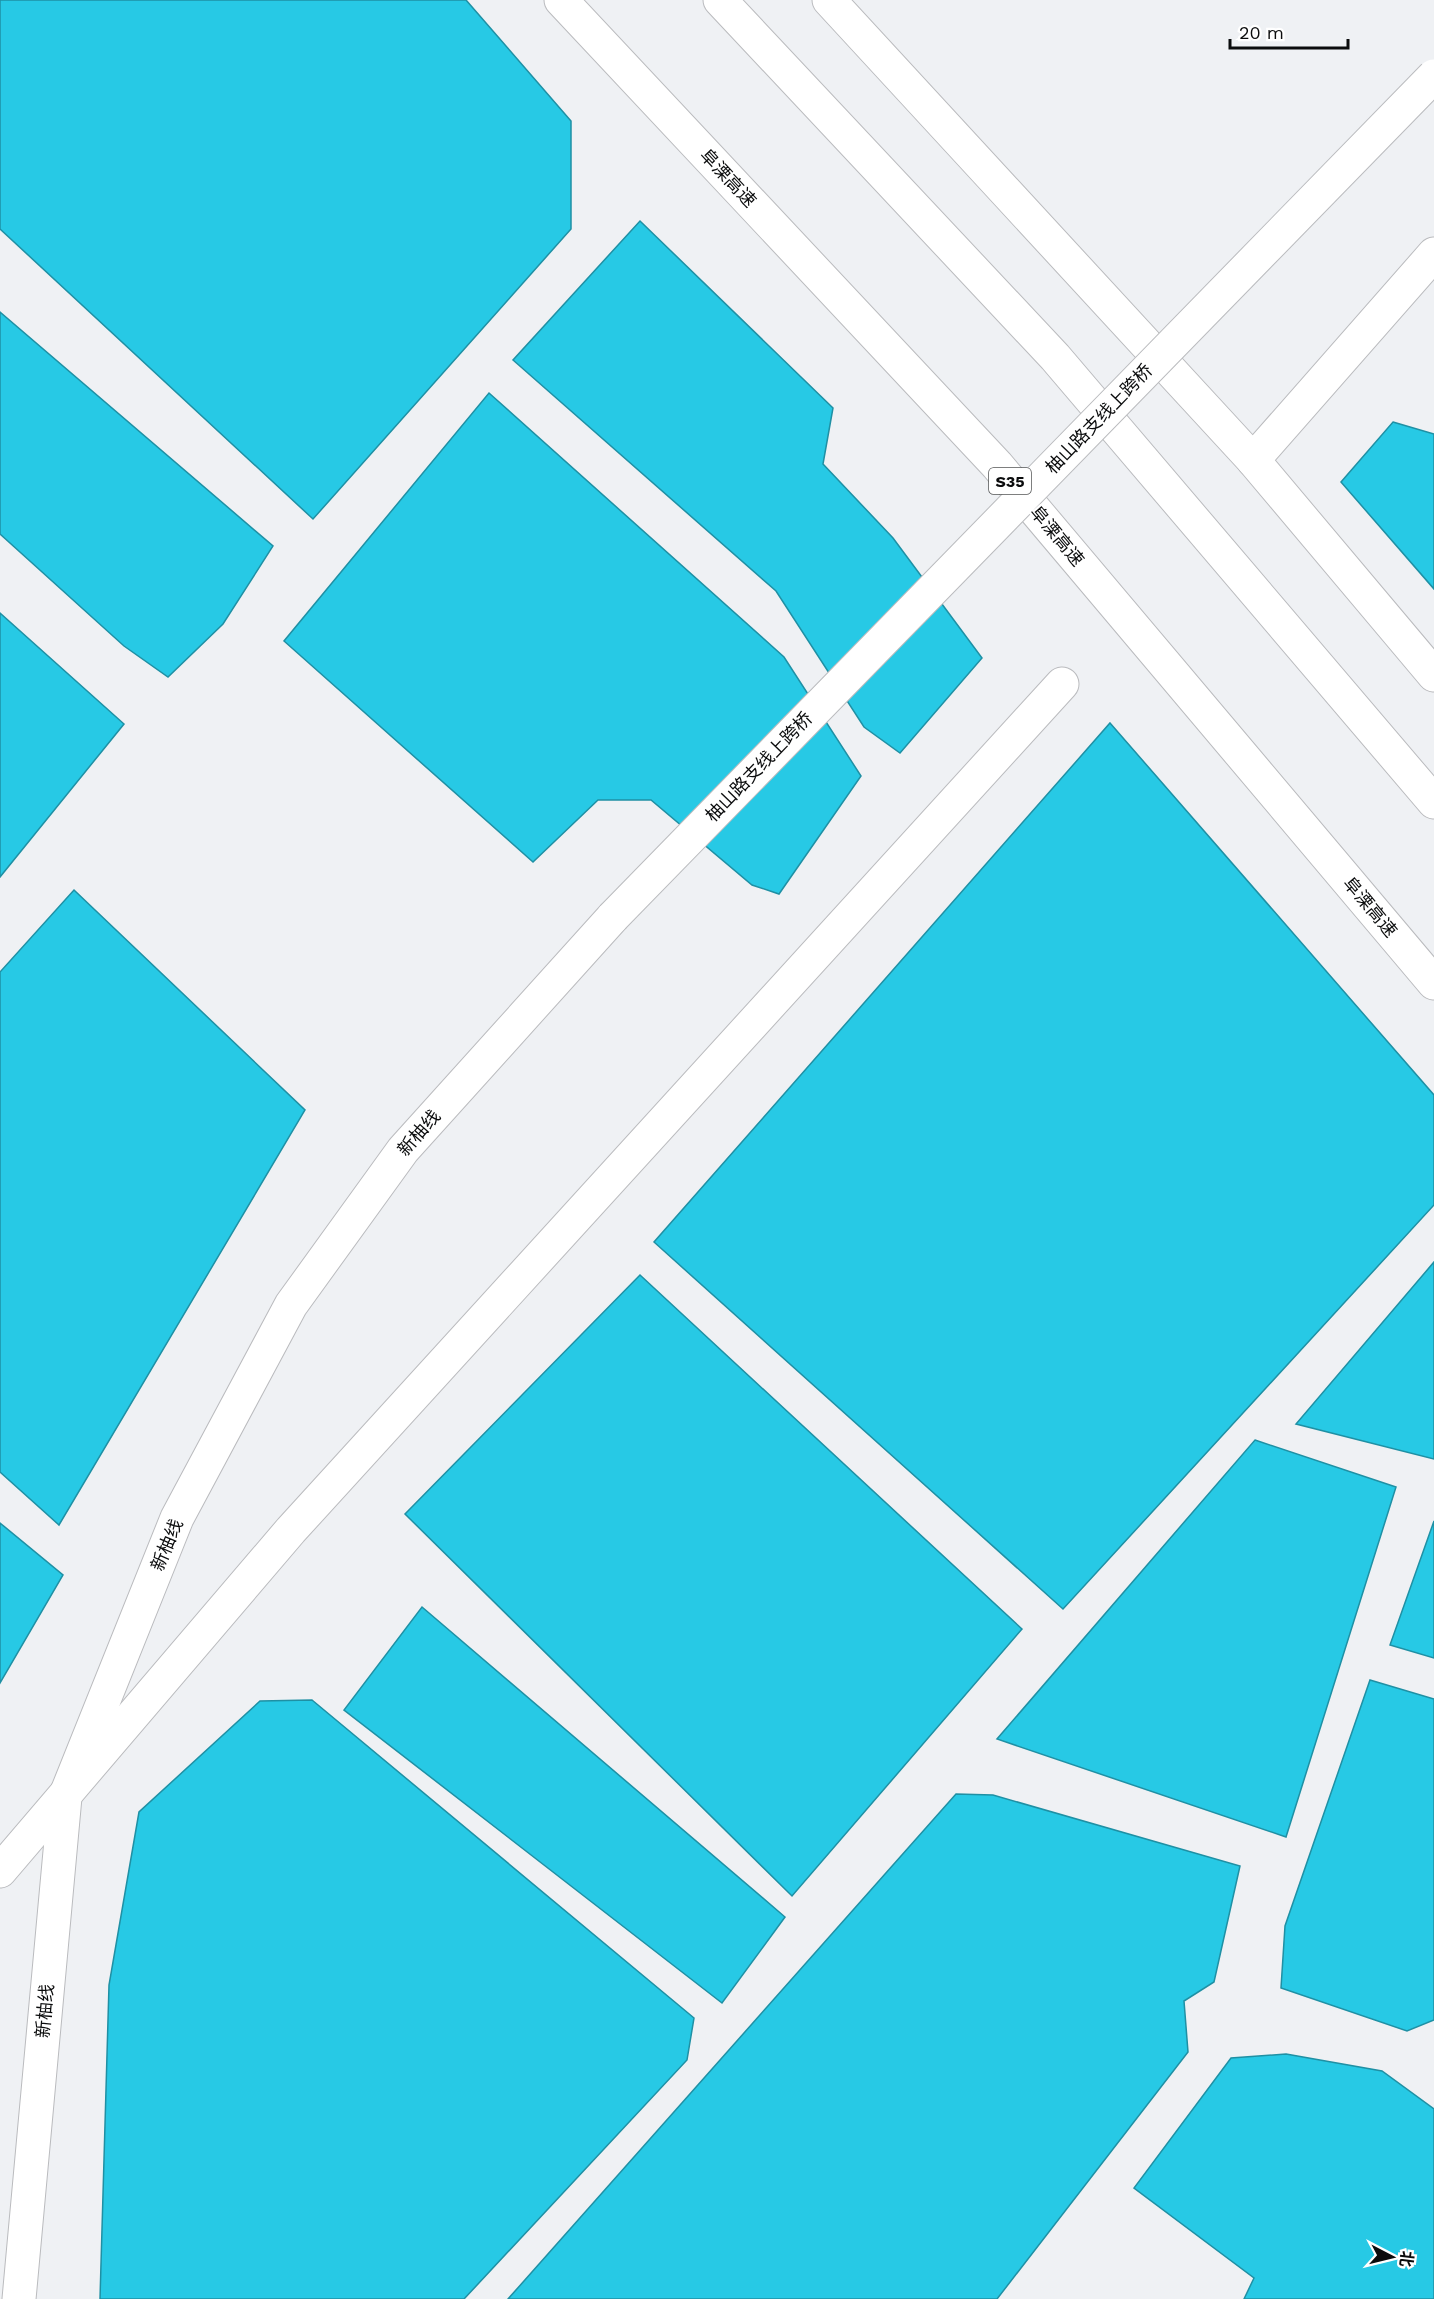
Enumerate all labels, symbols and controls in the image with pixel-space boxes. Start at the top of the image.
scale bar [1230,12,1348,50]
text: 20 m [1239,22,1284,43]
street label: 阜溧高速 [696,144,761,211]
street label: 柚山路支线上跨桥 [1041,360,1156,478]
road number: S35 [989,468,1031,494]
street label: 阜溧高速 [1026,501,1089,570]
street label: 柚山路支线上跨桥 [701,708,816,826]
street label: 阜溧高速 [1339,872,1402,941]
street label: 新柚线 [393,1105,444,1160]
street label: 新柚线 [146,1516,187,1574]
street label: 新柚线 [32,1983,57,2039]
north arrow [1362,2227,1422,2287]
text: 北 [1396,2250,1417,2268]

